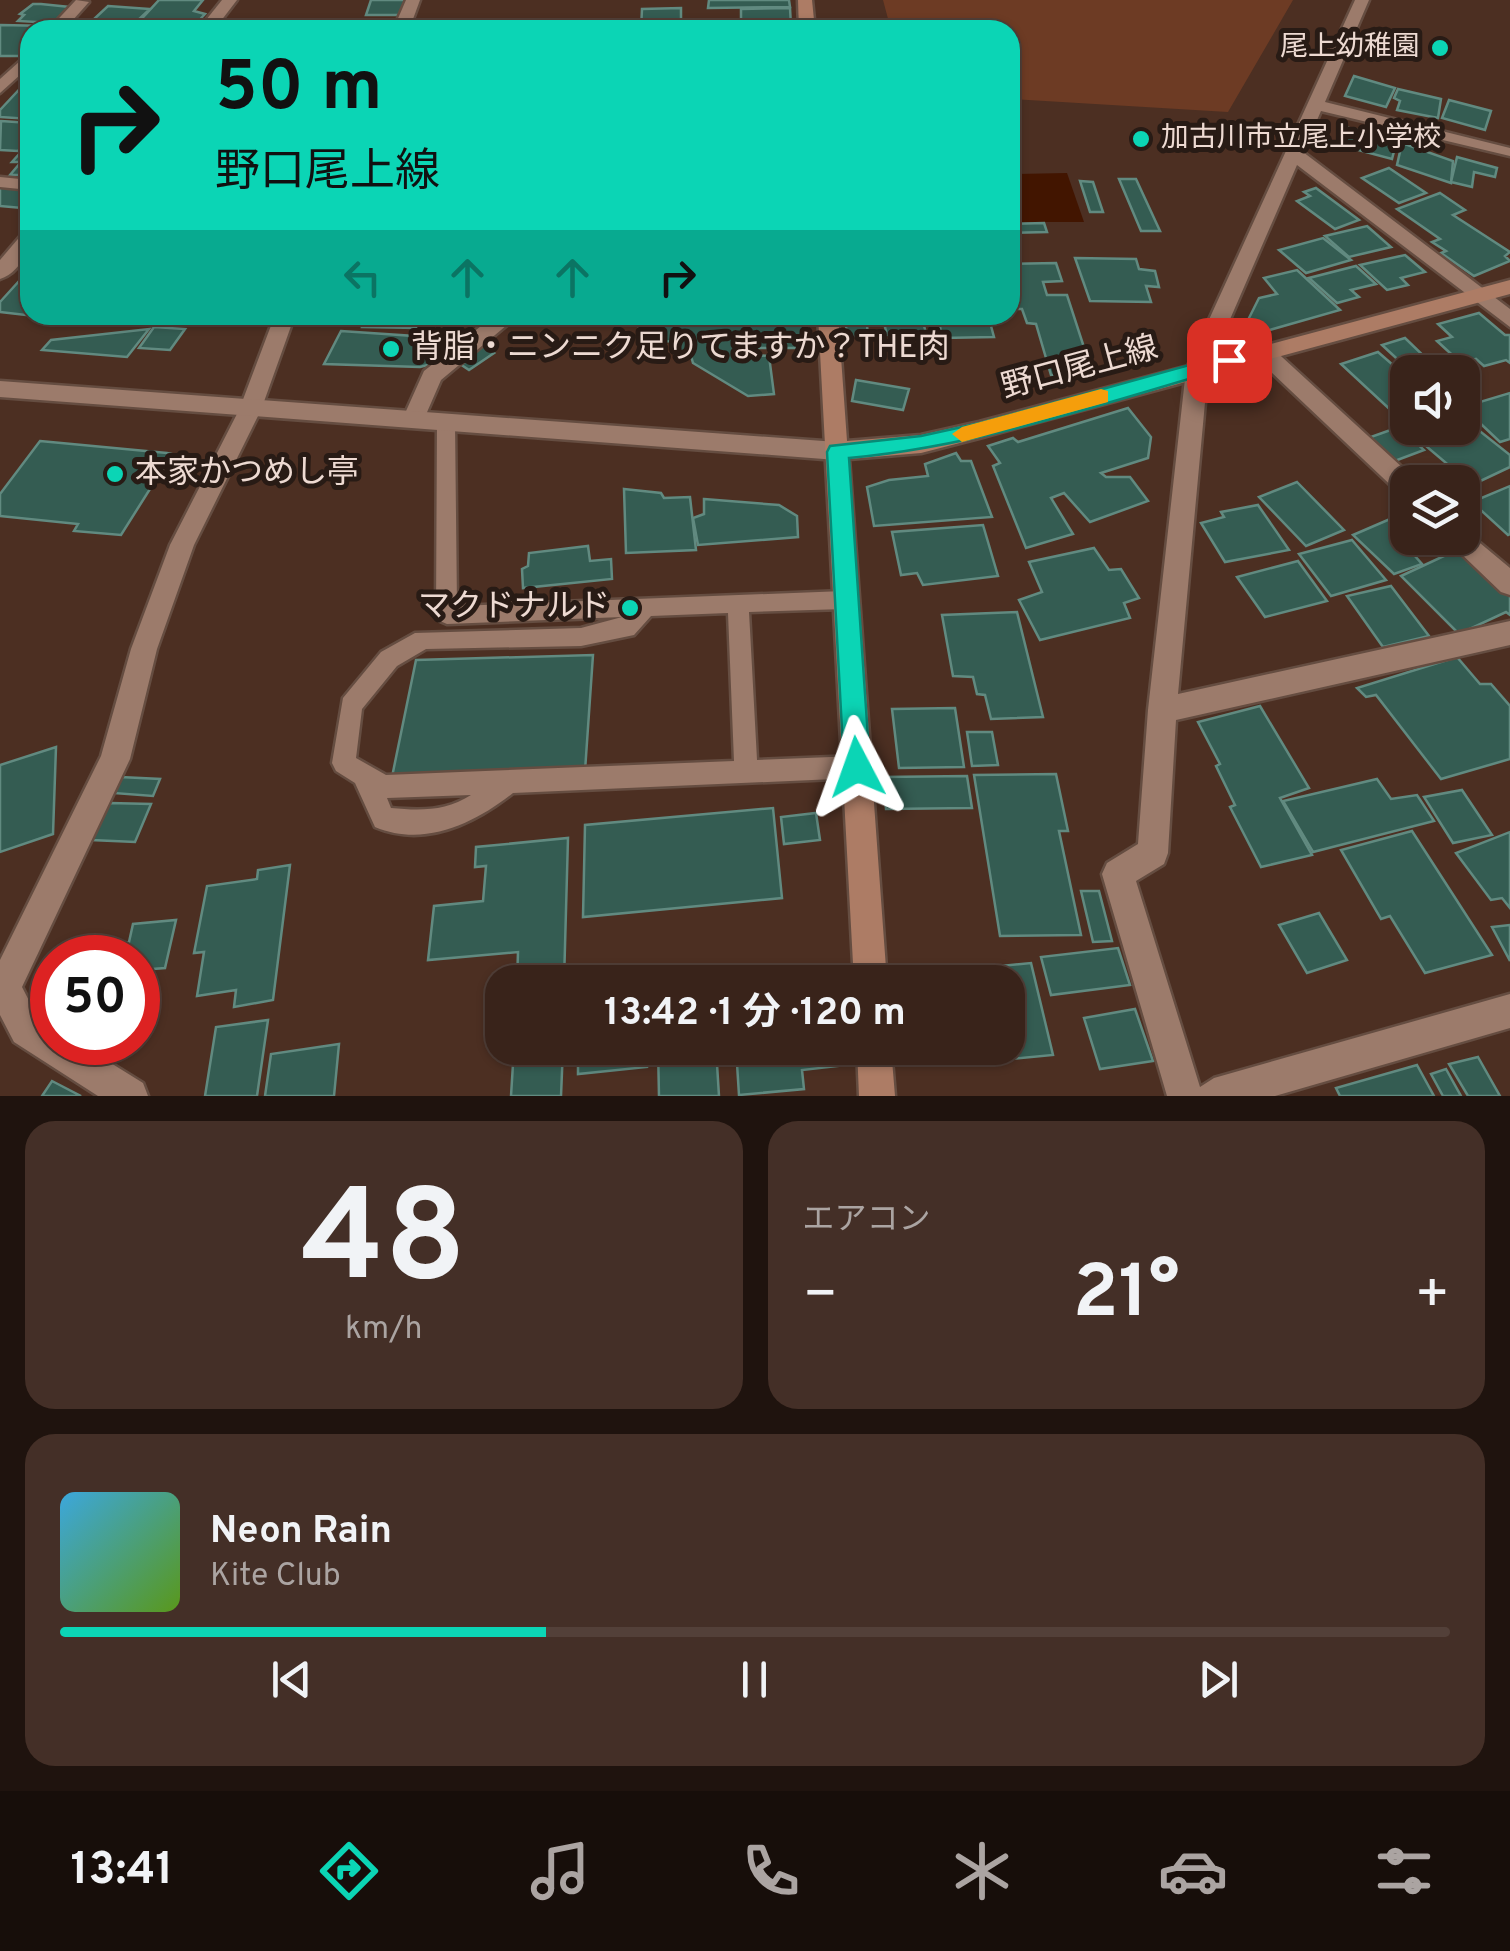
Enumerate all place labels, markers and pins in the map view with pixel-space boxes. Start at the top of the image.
place label: 尾上幼稚園 [1280,30,1420,66]
marker: 尾上幼稚園 [1429,37,1451,59]
place label: 加古川市立尾上小学校 [1161,121,1441,157]
marker: 加古川市立尾上小学校 [1130,128,1152,150]
pin [1187,318,1272,403]
place label: 背脂・ニンニク足りてますか？THE肉 [411,329,949,369]
marker: 背脂・ニンニク足りてますか？THE肉 [380,338,402,360]
place label: 本家かつめし亭 [135,454,359,494]
marker: 本家かつめし亭 [104,463,126,485]
place label: マクドナルド [418,588,610,628]
marker: マクドナルド [619,597,641,619]

